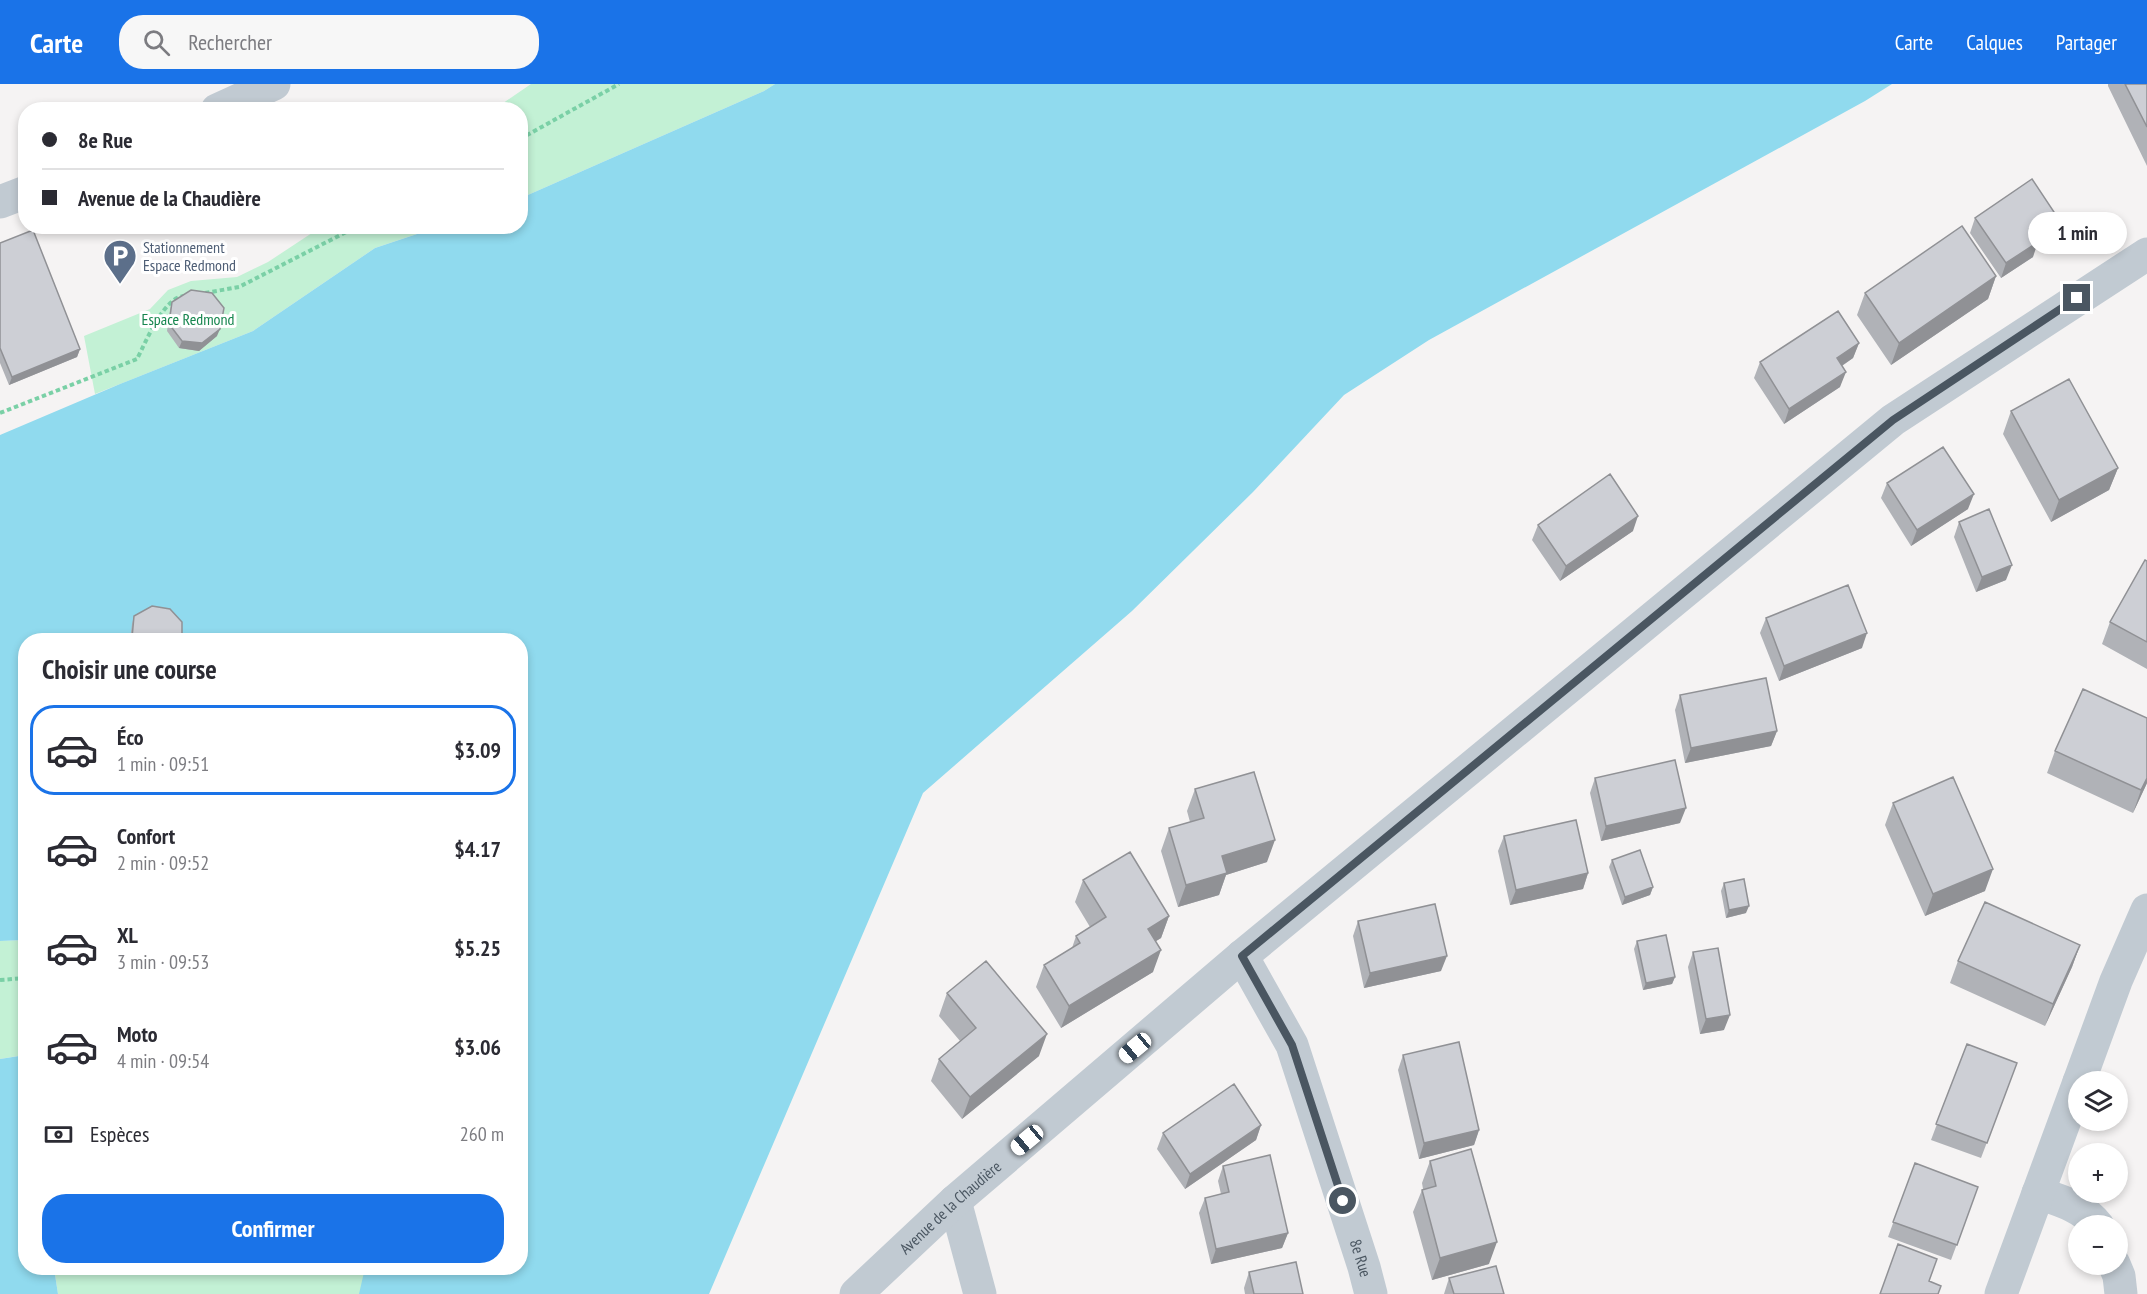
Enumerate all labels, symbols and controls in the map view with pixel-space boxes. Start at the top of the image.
search box [119,15,539,69]
text: Carte [30,24,83,61]
icon: search [140,26,173,59]
text: Rechercher [188,28,272,56]
text: Carte [1895,29,1933,56]
text: Calques [1966,29,2023,56]
text: Partager [2056,29,2117,56]
text: 8e Rue [78,126,133,154]
text: Avenue de la Chaudière [78,184,261,212]
callout: 1 min [2028,211,2126,253]
text: 1 min [2057,220,2098,246]
place label: Stationnement Espace Redmond [143,237,236,275]
parking icon: Stationnement Espace Redmond [102,238,138,285]
route end [2063,284,2090,311]
park label: Espace Redmond [142,309,235,329]
text: Choisir une course [42,652,217,686]
icon: car [45,723,99,777]
text: Éco [117,723,144,751]
text: $3.09 [454,736,501,764]
text: 1 min · 09:51 [117,751,209,777]
icon: car [45,822,99,876]
text: Confort [117,822,175,850]
text: $4.17 [454,835,501,863]
text: 2 min · 09:52 [117,850,209,876]
icon: car [45,921,99,975]
text: XL [117,921,138,949]
text: $5.25 [454,934,501,962]
text: 3 min · 09:53 [117,949,209,975]
icon: car [45,1020,99,1074]
text: Moto [117,1020,158,1048]
car [1115,1030,1155,1066]
text: $3.06 [454,1033,501,1061]
text: 4 min · 09:54 [117,1048,209,1074]
map controls [2068,1071,2128,1275]
button: layers [2068,1071,2128,1131]
icon: cash [42,1118,75,1151]
text: Espèces [90,1120,149,1148]
text: 260 m [460,1121,504,1147]
car [1007,1122,1047,1158]
button: + [2068,1143,2128,1203]
street label: Avenue de la Chaudière [895,1156,1005,1258]
route start [1329,1187,1356,1214]
button: Confirmer [42,1194,504,1263]
button: − [2068,1215,2128,1275]
street label: 8e Rue [1346,1237,1376,1279]

